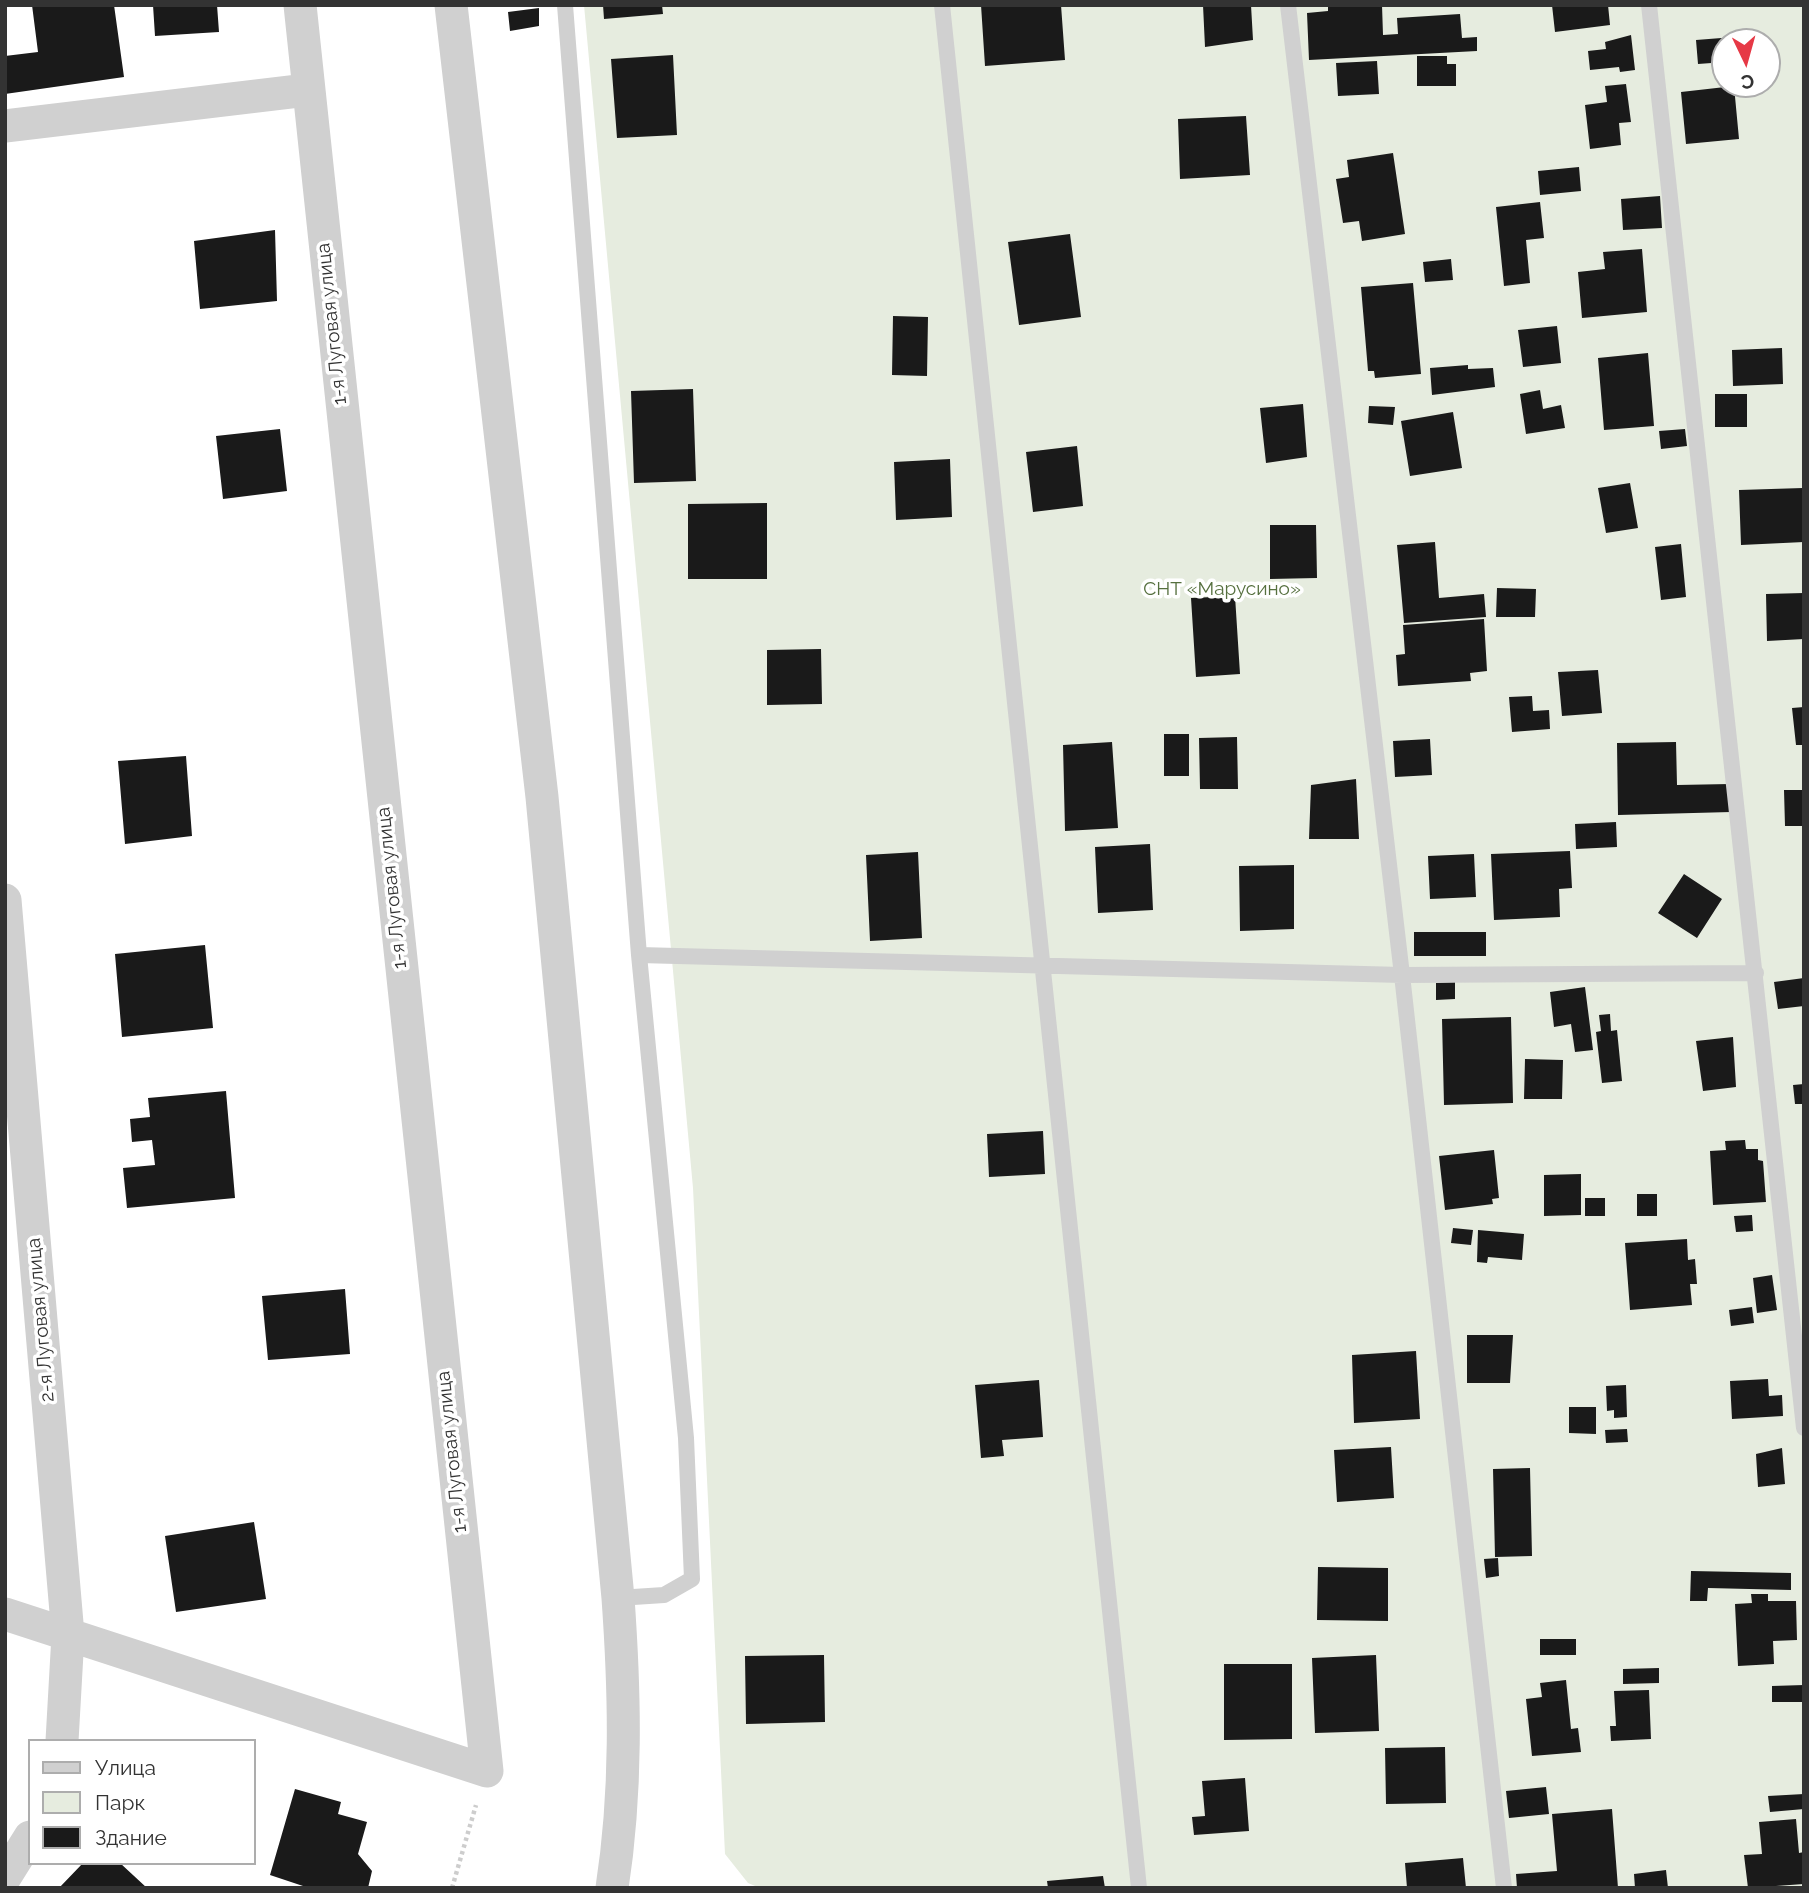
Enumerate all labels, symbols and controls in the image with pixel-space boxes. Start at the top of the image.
north arrow [1711,28,1781,98]
text: С [1740,70,1755,93]
street label: 1-я Луговая улица [312,242,352,406]
park label: СНТ «Марусино» [1143,578,1301,600]
street label: 1-я Луговая улица [372,806,412,970]
street label: 2-я Луговая улица [22,1237,60,1403]
street label: 1-я Луговая улица [432,1370,472,1534]
legend [28,1739,256,1865]
text: Улица [95,1755,156,1780]
text: Парк [95,1790,145,1815]
text: Здание [95,1825,167,1850]

